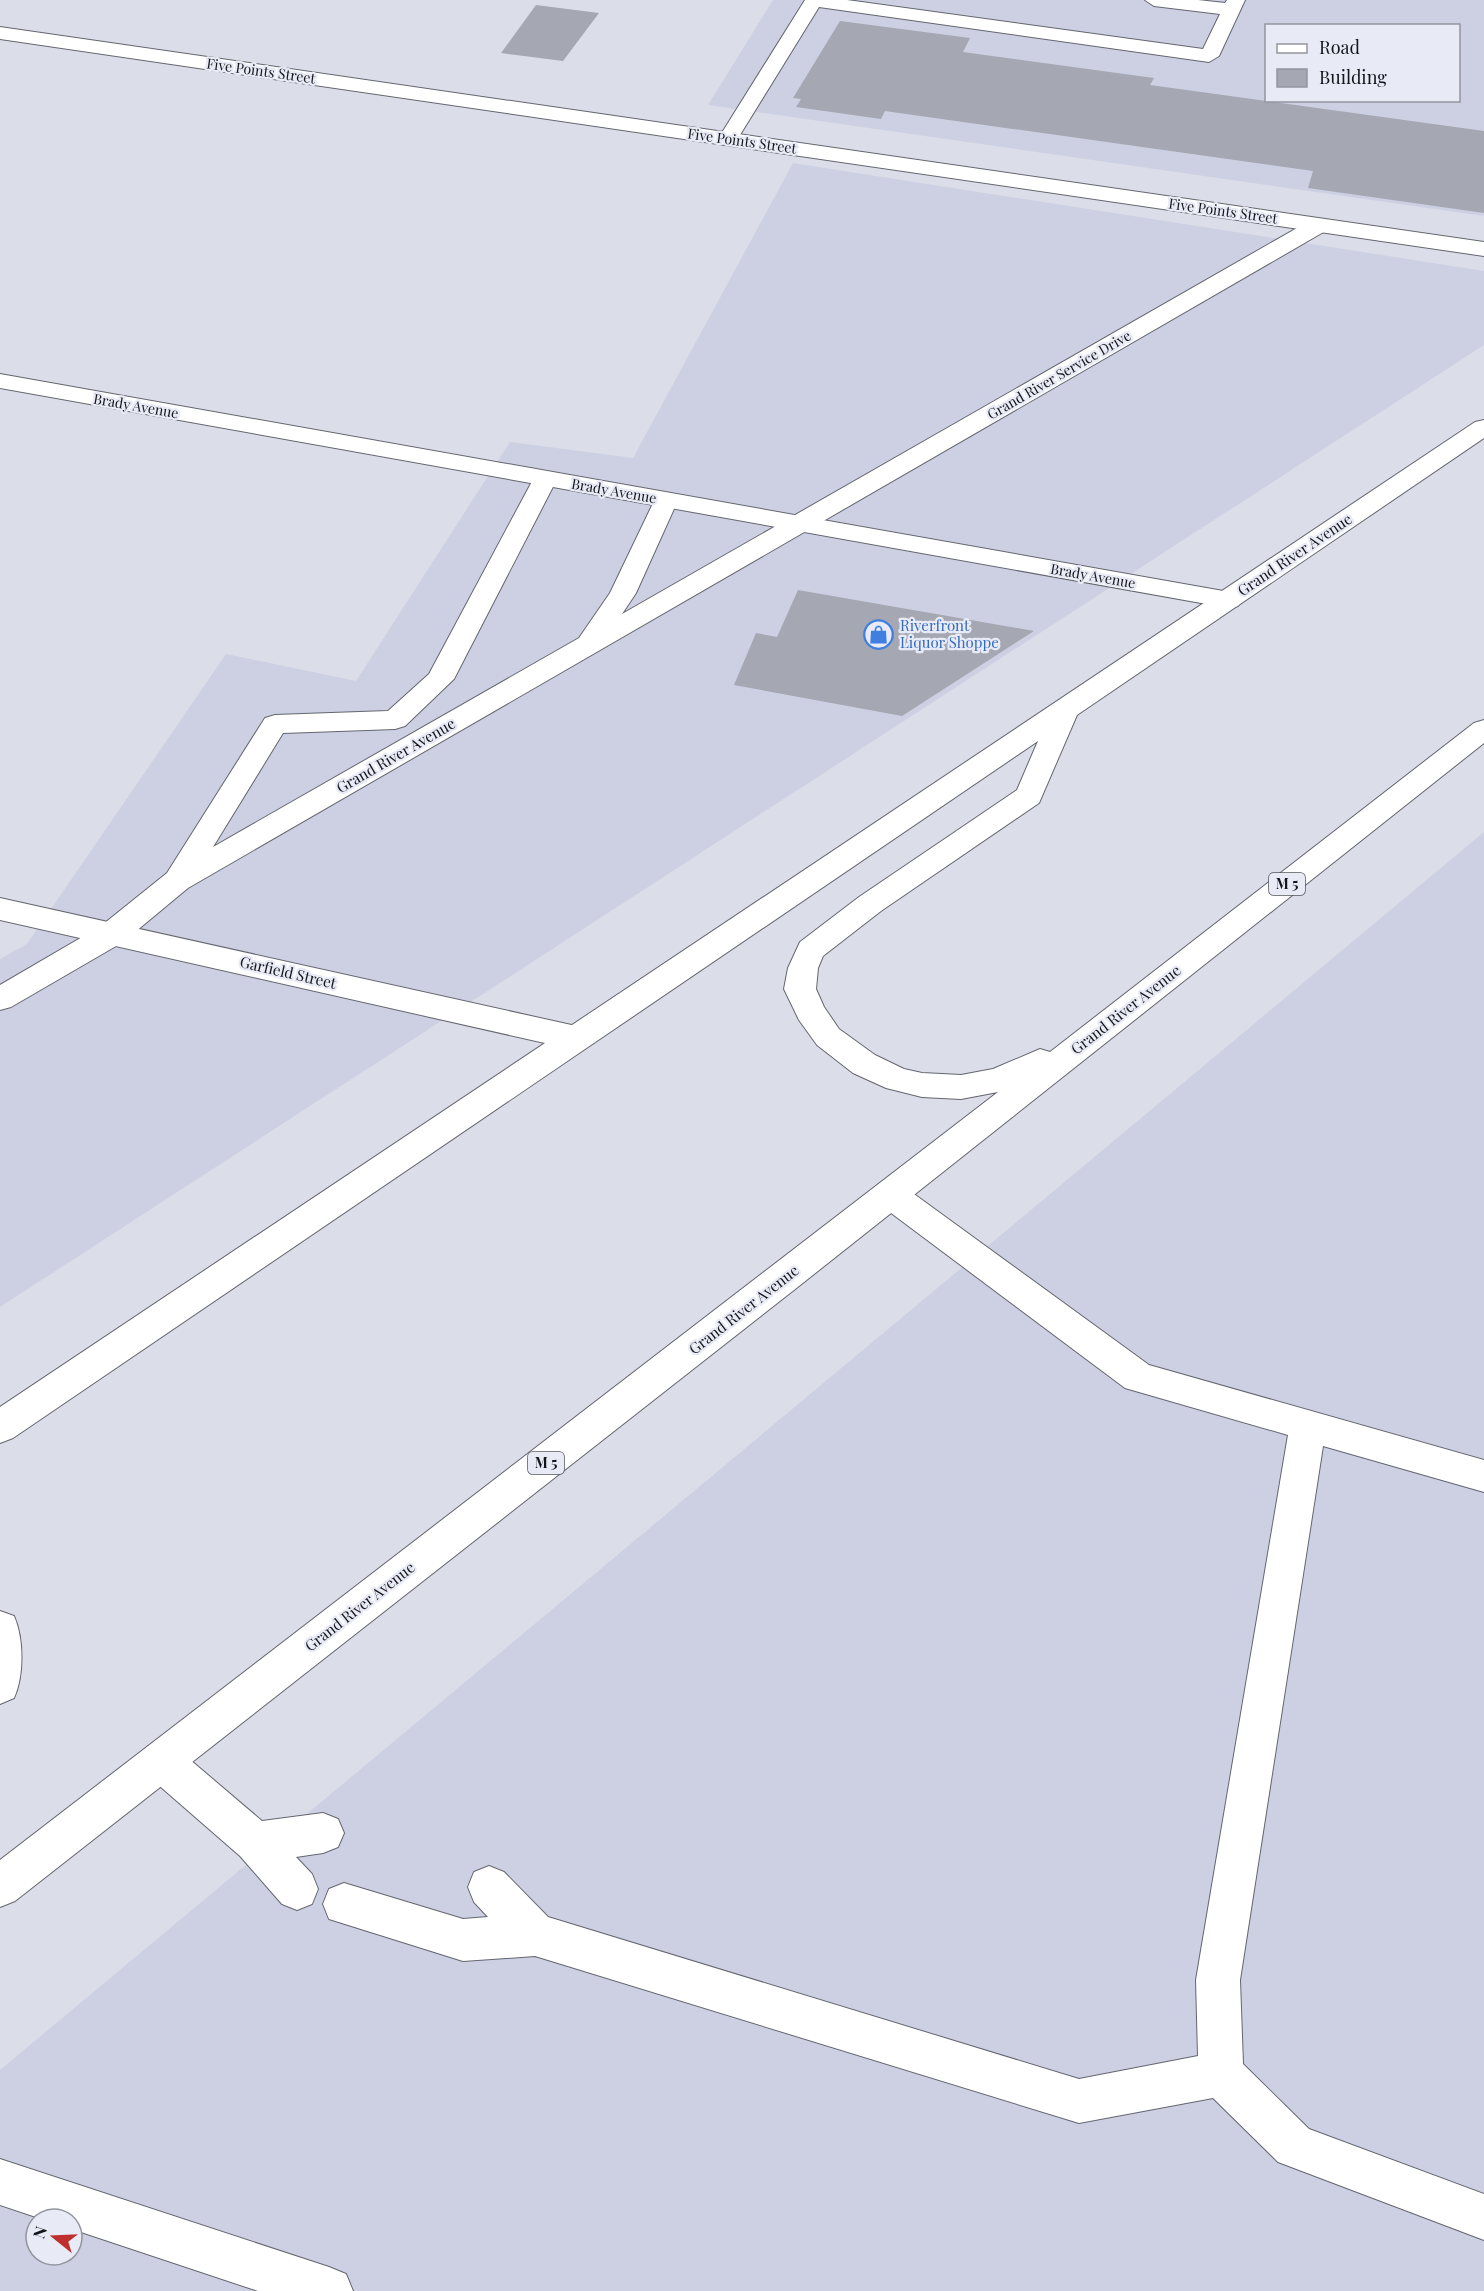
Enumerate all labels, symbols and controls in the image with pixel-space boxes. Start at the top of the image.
legend [1265,24,1460,102]
text: Road [1319,35,1360,59]
street label: Five Points Street [205,53,318,88]
text: Building [1319,65,1387,89]
street label: Five Points Street [686,123,799,158]
street label: Five Points Street [1167,193,1280,228]
street label: Grand River Service Drive [983,326,1134,424]
street label: Brady Avenue [92,389,180,422]
street label: Brady Avenue [570,474,658,507]
street label: Grand River Avenue [1233,508,1356,600]
street label: Brady Avenue [1049,559,1137,592]
place label: Riverfront Liquor Shoppe [900,615,999,652]
shop icon: Riverfront Liquor Shoppe [863,619,895,651]
street label: Grand River Avenue [332,713,459,797]
road number: M 5 [1269,873,1305,895]
street label: Garfield Street [238,951,339,993]
street label: Grand River Avenue [1066,960,1184,1058]
street label: Grand River Avenue [684,1260,802,1358]
road number: M 5 [528,1452,564,1474]
street label: Grand River Avenue [300,1557,418,1655]
north arrow [24,2207,84,2267]
text: N [27,2223,51,2241]

